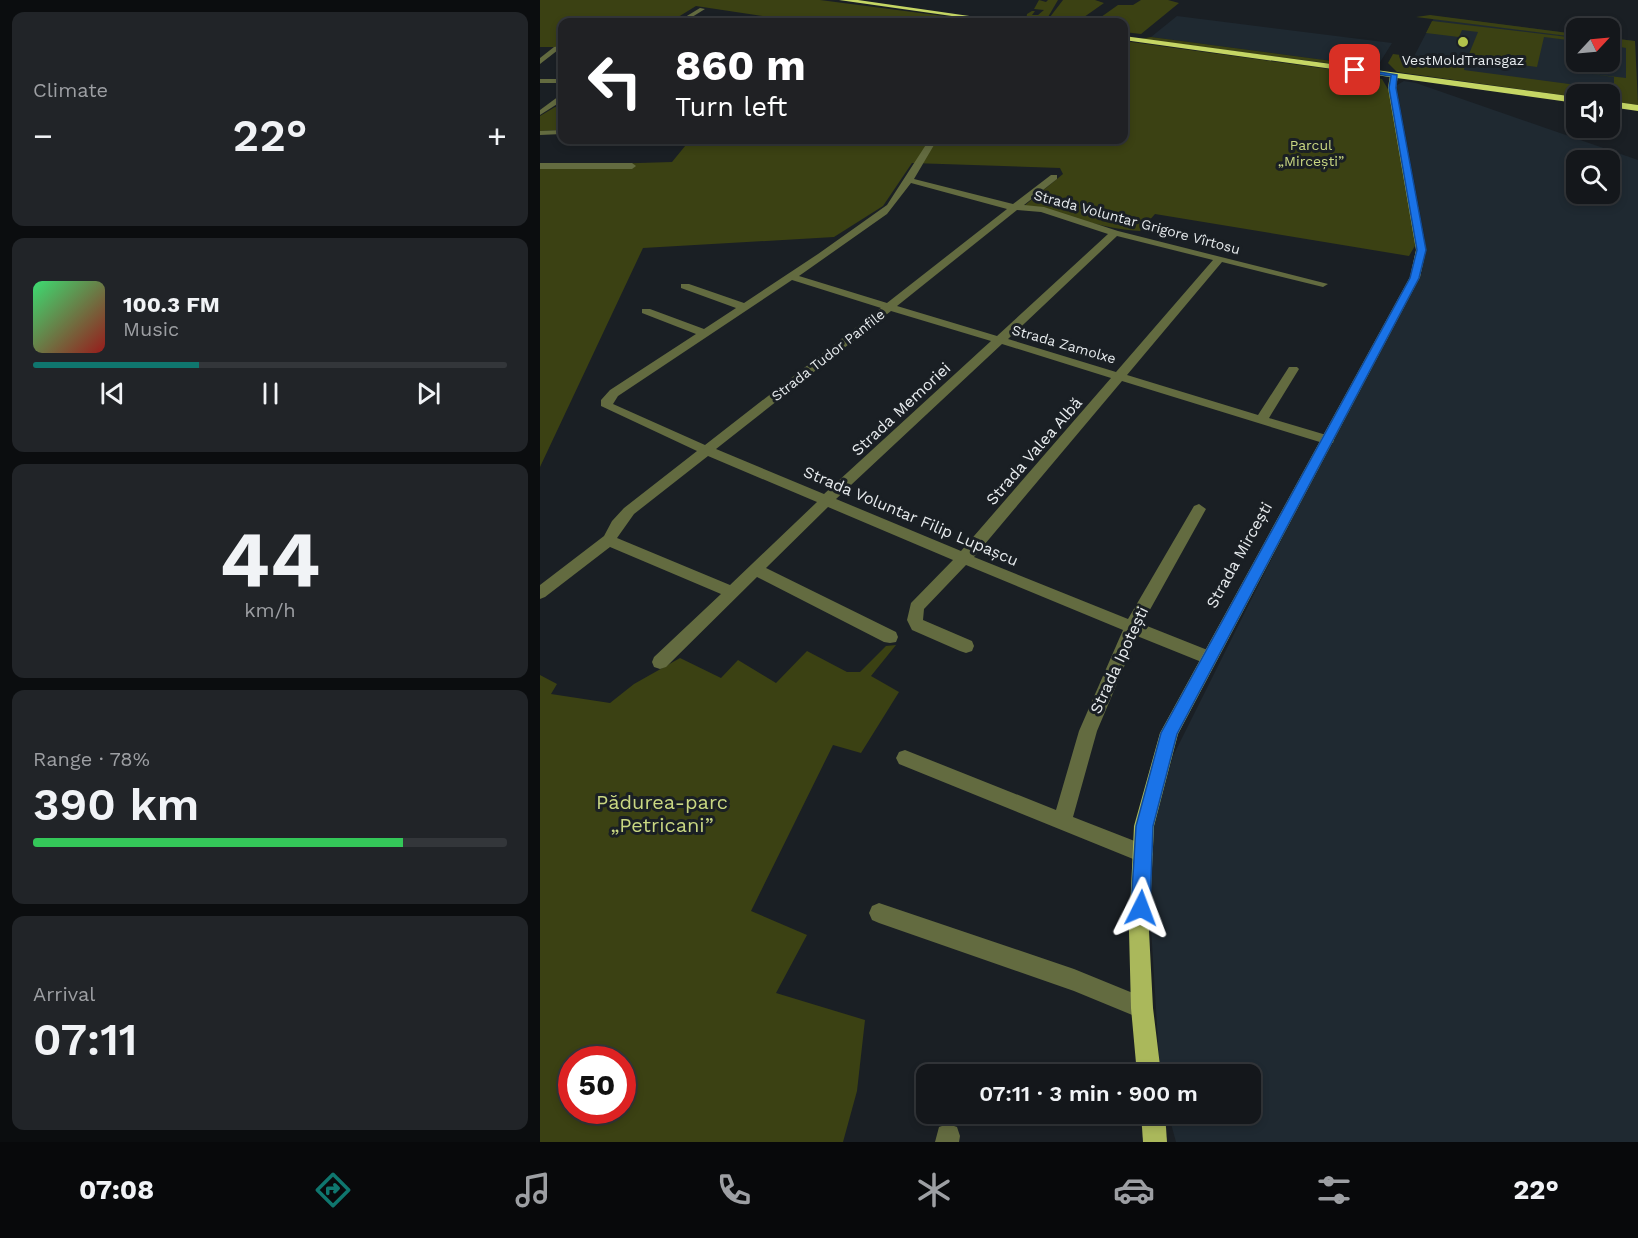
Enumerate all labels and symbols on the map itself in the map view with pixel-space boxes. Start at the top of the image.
north arrow [1566,18,1620,72]
marker: VestMoldTransgaz [1456,35,1470,49]
pin [1329,44,1380,95]
place label: VestMoldTransgaz [1402,52,1524,68]
park label: Parcul „Mircești” [1278,137,1344,170]
street label: Strada Voluntar Grigore Vîrtosu [1032,187,1242,257]
street label: Strada Tudor Panfile [768,306,888,404]
street label: Strada Zamolxe [1010,321,1118,367]
street label: Strada Memoriei [848,358,954,460]
street label: Strada Valea Albă [982,393,1086,509]
street label: Strada Voluntar Filip Lupașcu [801,462,1021,570]
street label: Strada Mircești [1202,499,1276,611]
street label: Strada Ipotești [1086,603,1152,717]
park label: Pădurea-parc „Petricani” [596,790,728,837]
position arrow [1109,876,1173,940]
speed limit sign: 50 [558,1046,636,1124]

